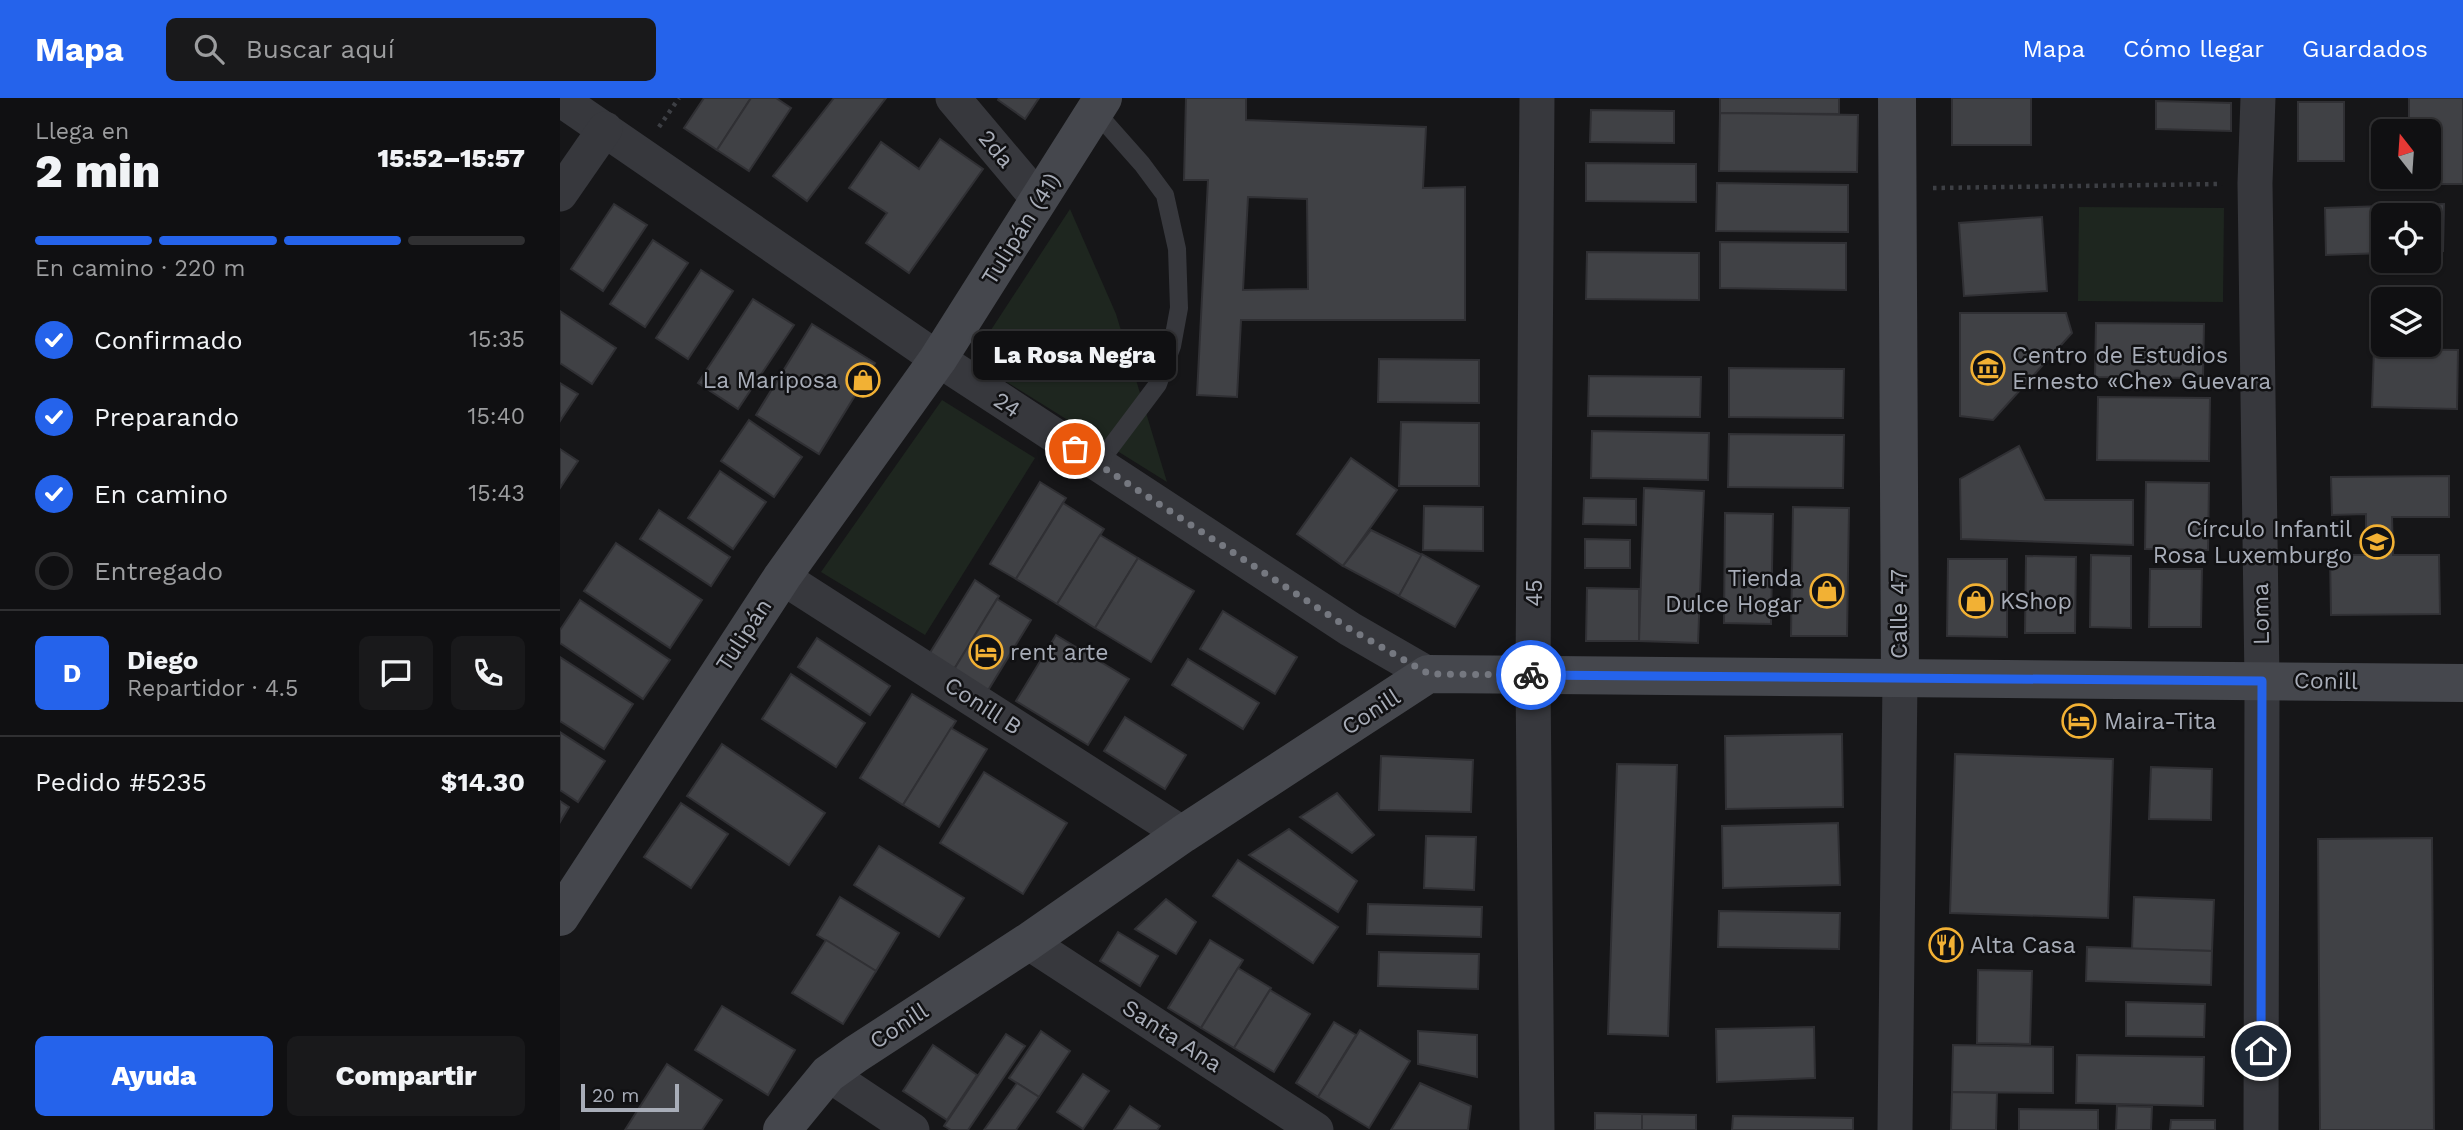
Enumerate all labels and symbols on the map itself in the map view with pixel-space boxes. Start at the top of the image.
north arrow [2371,119,2441,189]
street label: 2da [973,125,1019,173]
street label: Tulipán (41) [976,168,1066,290]
callout: La Rosa Negra [974,330,1176,379]
place label: Centro de Estudios Ernesto «Che» Guevara [2012,342,2271,395]
museum icon: Centro de Estudios Ernesto «Che» Guevara [1969,349,2007,387]
shop icon: La Mariposa [844,361,882,399]
place label: La Mariposa [703,367,838,394]
street label: 24 [988,386,1026,424]
pin [1045,419,1105,479]
place label: Círculo Infantil Rosa Luxemburgo [2153,516,2352,569]
school or university icon: Círculo Infantil Rosa Luxemburgo [2358,523,2396,561]
place label: Tienda Dulce Hogar [1665,565,1802,618]
street label: Calle 47 [1886,569,1913,659]
shop icon: Tienda Dulce Hogar [1808,572,1846,610]
street label: 45 [1521,579,1548,607]
shop icon: KShop [1957,582,1995,620]
street label: Loma [2247,583,2275,645]
place label: KShop [2000,588,2072,615]
street label: Tulipán [711,594,777,676]
hotel icon: rent arte [967,633,1005,671]
place label: rent arte [1010,639,1108,666]
courier [1496,640,1566,710]
street label: Conill [2294,667,2358,695]
street label: Conill B [940,671,1026,741]
street label: Conill [1337,683,1405,741]
hotel icon: Maira-Tita [2060,702,2098,740]
place label: Maira-Tita [2104,708,2216,735]
restaurant icon: Alta Casa [1927,926,1965,964]
place label: Alta Casa [1970,932,2076,959]
street label: Santa Ana [1117,994,1227,1078]
street label: Conill [865,997,933,1055]
pin [2231,1021,2291,1081]
scale bar [581,1081,679,1113]

